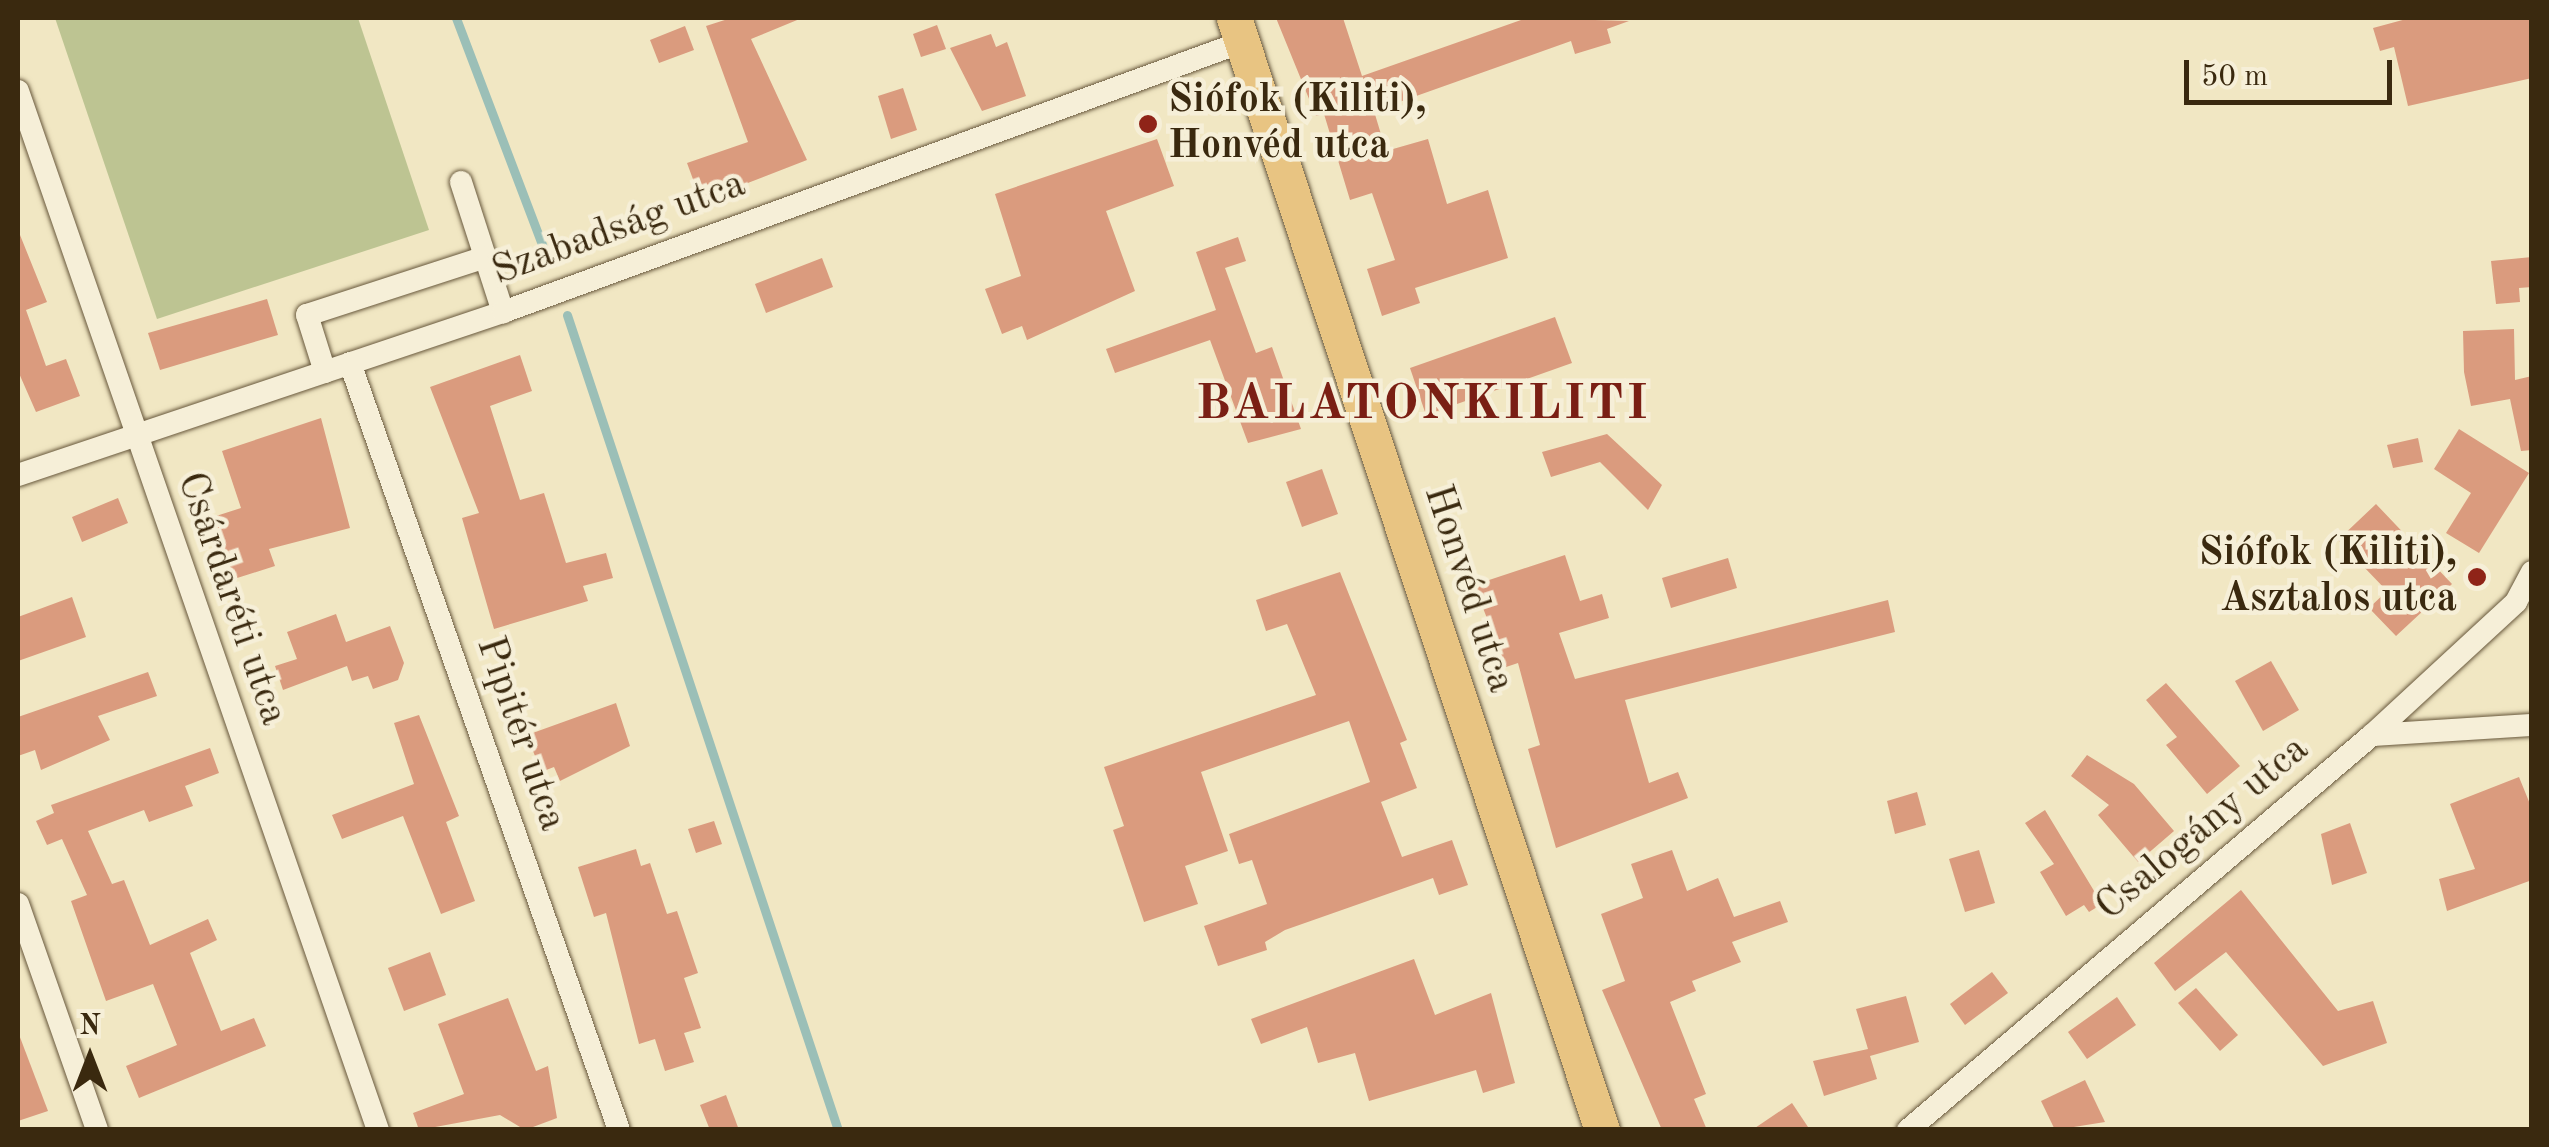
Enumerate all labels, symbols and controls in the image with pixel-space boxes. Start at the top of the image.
scale bar [2189,40,2396,102]
text: 50 m [2201,62,2268,92]
place label: Siófok (Kiliti), Honvéd utca [1168,77,1427,171]
marker: Siófok (Kiliti), Honvéd utca [1137,113,1159,135]
street label: Szabadság utca [486,161,752,297]
district label: BALATONKILITI [1195,376,1651,436]
street label: Csárdaréti utca [165,466,297,732]
street label: Honvéd utca [1412,479,1524,699]
place label: Siófok (Kiliti), Asztalos utca [2198,530,2457,624]
marker: Siófok (Kiliti), Asztalos utca [2466,566,2488,588]
street label: Pipitér utca [464,631,576,837]
street label: Csalogány utca [2087,726,2319,932]
north arrow [40,1007,140,1107]
text: N [79,1013,101,1041]

